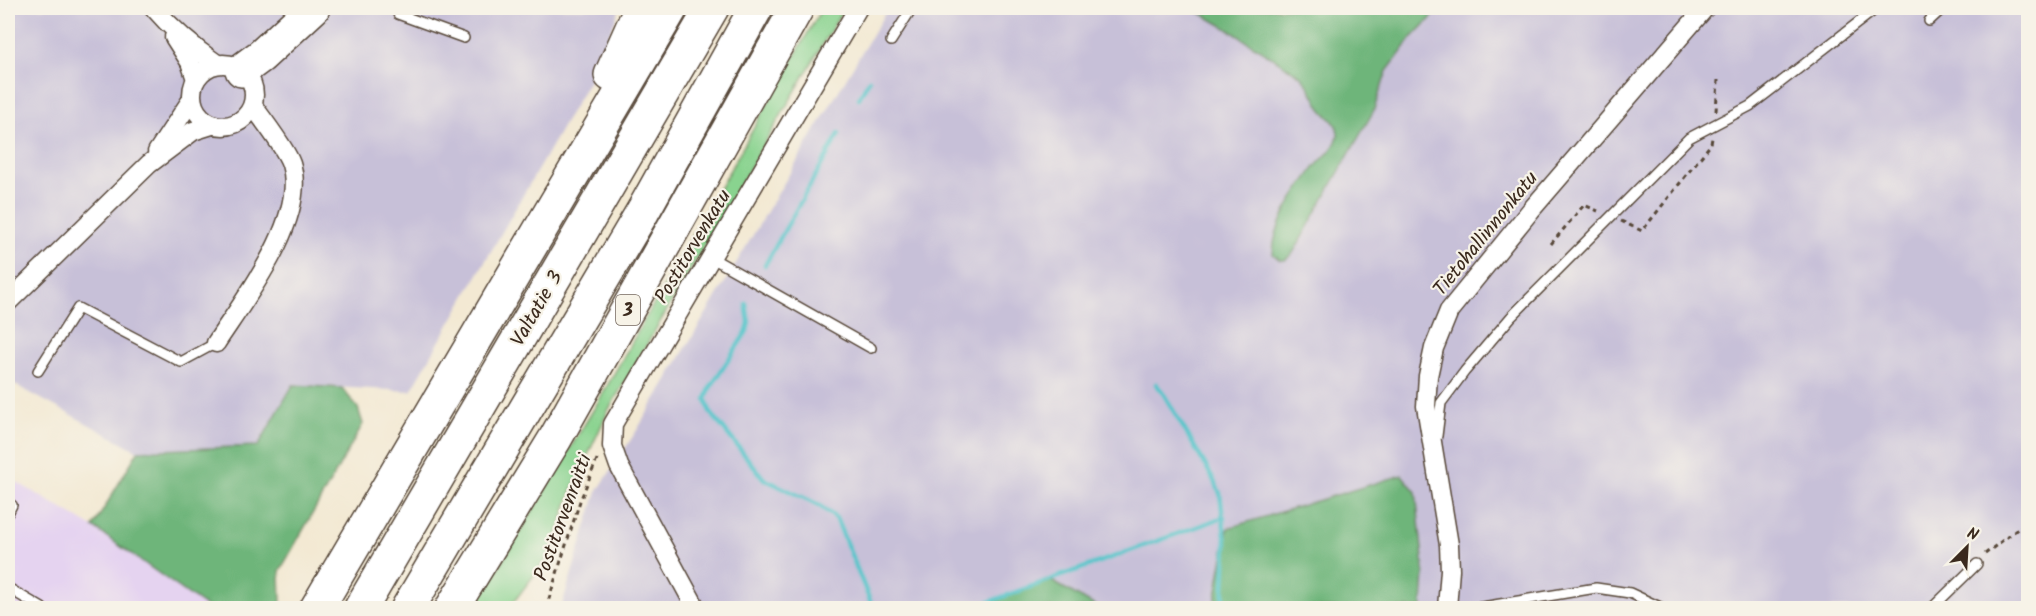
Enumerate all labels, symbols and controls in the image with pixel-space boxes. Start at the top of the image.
street label: Tietohallinnonkatu [1426,164,1547,304]
street label: Postitorvenkatu [647,183,741,310]
street label: Valtatie 3 [503,265,572,353]
road number: 3 [616,295,640,325]
street label: Postitorvenraitti [526,448,602,586]
north arrow [1937,517,1997,577]
text: N [1963,521,1982,548]

